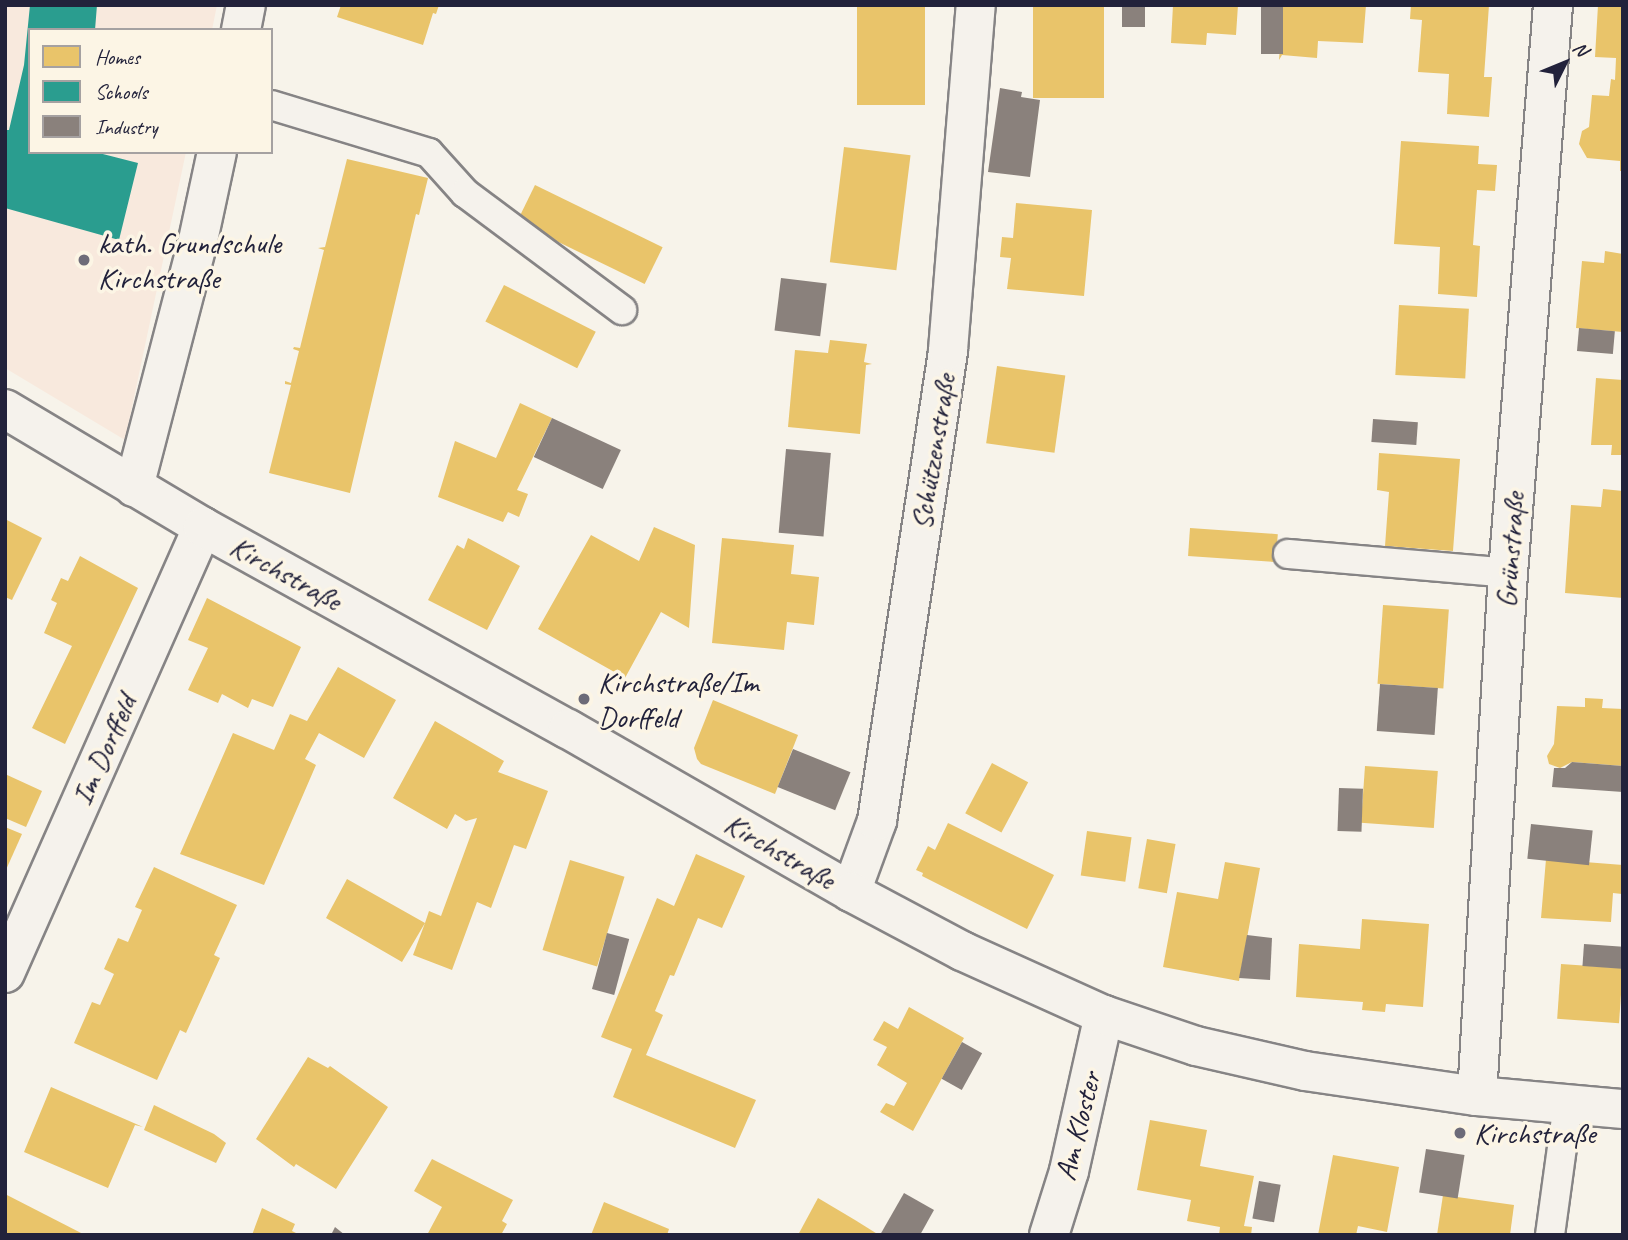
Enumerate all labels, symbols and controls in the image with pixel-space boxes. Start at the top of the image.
legend [28,28,273,154]
north arrow [1530,28,1600,98]
text: N [1568,36,1593,61]
text: Homes [95,44,140,70]
text: Schools [95,79,147,105]
text: Industry [95,114,158,140]
place label: kath. Grundschule Kirchstraße [98,225,281,296]
marker: kath. Grundschule Kirchstraße [76,252,92,268]
street label: Schützenstraße [903,372,963,532]
street label: Grünstraße [1488,491,1532,609]
street label: Kirchstraße [224,528,348,618]
place label: Kirchstraße/Im Dorffeld [598,664,758,734]
street label: Im Dorffeld [64,689,144,811]
marker: Kirchstraße/Im Dorffeld [576,691,592,707]
street label: Kirchstraße [718,805,842,897]
street label: Am Kloster [1047,1068,1109,1184]
place label: Kirchstraße [1474,1115,1596,1151]
marker: Kirchstraße [1452,1125,1468,1141]

